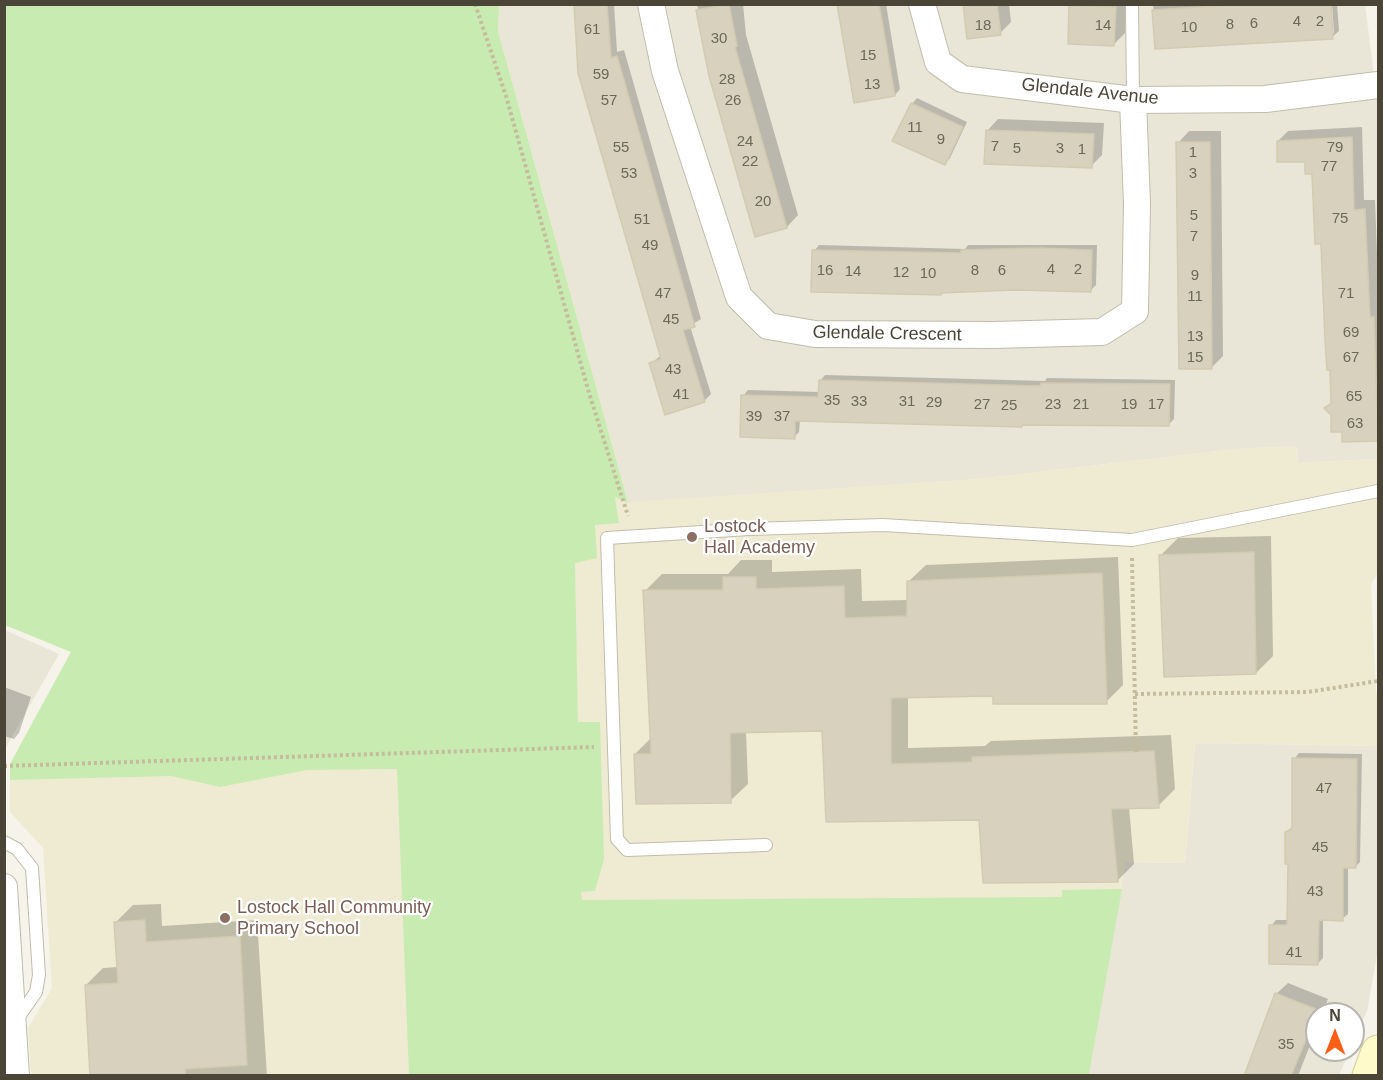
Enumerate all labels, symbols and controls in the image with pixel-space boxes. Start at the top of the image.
house number: 4 [1293,13,1301,31]
house number: 2 [1316,13,1324,31]
house number: 6 [1250,15,1258,33]
house number: 8 [1226,16,1234,34]
house number: 18 [975,17,991,35]
house number: 14 [1095,17,1111,35]
house number: 10 [1181,19,1197,37]
house number: 61 [584,21,600,39]
house number: 30 [711,30,727,48]
house number: 15 [860,47,876,65]
house number: 59 [593,66,609,84]
house number: 28 [719,71,735,89]
street label: Glendale Avenue [1020,74,1160,110]
house number: 13 [864,76,880,94]
house number: 57 [601,92,617,110]
house number: 26 [725,92,741,110]
house number: 11 [907,119,923,137]
house number: 9 [937,131,945,149]
house number: 24 [737,133,753,151]
house number: 7 [991,138,999,156]
house number: 55 [613,139,629,157]
house number: 79 [1327,139,1343,157]
house number: 5 [1013,140,1021,158]
house number: 3 [1056,140,1064,158]
house number: 1 [1078,141,1086,159]
house number: 1 [1189,144,1197,162]
house number: 22 [742,153,758,171]
house number: 77 [1321,158,1337,176]
house number: 53 [621,165,637,183]
house number: 3 [1189,165,1197,183]
house number: 20 [755,193,771,211]
house number: 5 [1190,207,1198,225]
house number: 75 [1332,210,1348,228]
house number: 51 [634,211,650,229]
house number: 7 [1190,228,1198,246]
house number: 49 [642,237,658,255]
house number: 4 [1047,261,1055,279]
house number: 2 [1074,261,1082,279]
house number: 16 [817,262,833,280]
house number: 8 [971,262,979,280]
house number: 6 [998,262,1006,280]
house number: 14 [845,263,861,281]
house number: 12 [893,264,909,282]
house number: 10 [920,265,936,283]
house number: 9 [1191,267,1199,285]
house number: 47 [655,285,671,303]
house number: 71 [1338,285,1354,303]
house number: 11 [1187,288,1203,306]
house number: 45 [663,311,679,329]
street label: Glendale Crescent [812,322,962,346]
house number: 69 [1343,324,1359,342]
house number: 13 [1187,328,1203,346]
house number: 15 [1187,349,1203,367]
house number: 67 [1343,349,1359,367]
house number: 43 [665,361,681,379]
house number: 41 [673,386,689,404]
house number: 65 [1346,388,1362,406]
house number: 35 [824,392,840,410]
house number: 33 [851,393,867,411]
house number: 31 [899,393,915,411]
house number: 29 [926,394,942,412]
house number: 27 [974,396,990,414]
house number: 23 [1045,396,1061,414]
house number: 21 [1073,396,1089,414]
house number: 19 [1121,396,1137,414]
house number: 17 [1148,396,1164,414]
house number: 25 [1001,397,1017,415]
house number: 39 [746,408,762,426]
house number: 37 [774,408,790,426]
house number: 63 [1347,415,1363,433]
place label: Lostock Hall Academy [704,516,815,558]
marker: Lostock Hall Academy [685,530,699,544]
house number: 47 [1316,780,1332,798]
house number: 45 [1312,839,1328,857]
house number: 43 [1307,883,1323,901]
place label: Lostock Hall Community Primary School [237,897,431,940]
marker: Lostock Hall Community Primary School [218,911,232,925]
house number: 41 [1286,944,1302,962]
north arrow [1305,1002,1365,1062]
text: N [1329,1007,1341,1024]
house number: 35 [1278,1036,1294,1054]

